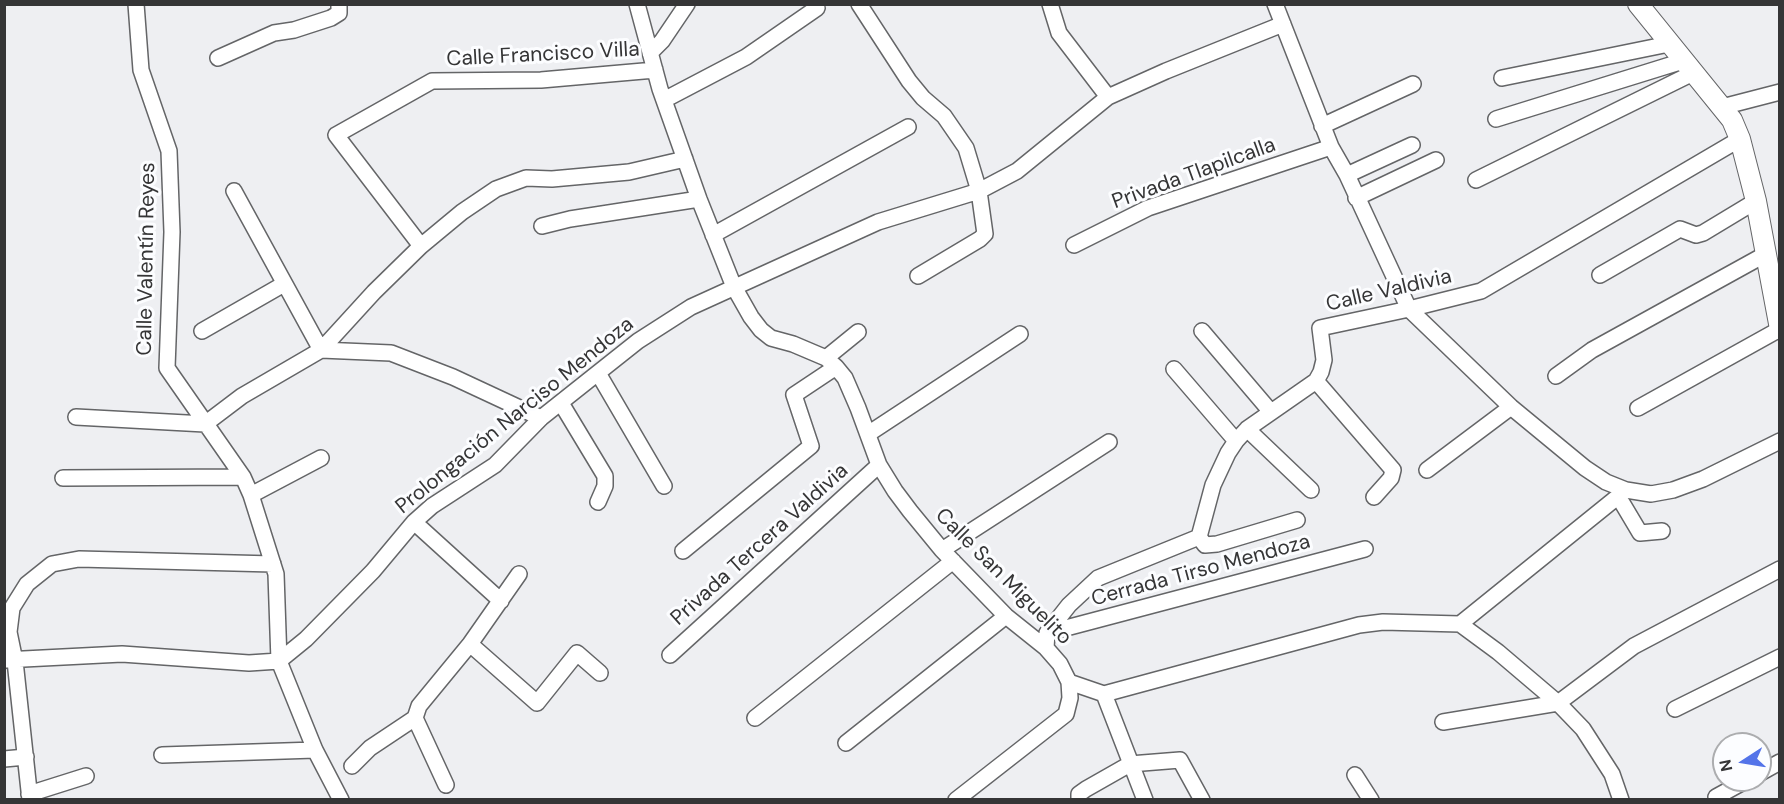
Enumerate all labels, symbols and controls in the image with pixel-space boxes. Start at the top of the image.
street label: Calle Francisco Villa [446,37,640,73]
street label: Privada Tlapilcalla [1109,133,1279,215]
street label: Calle Valentín Reyes [133,162,161,356]
street label: Calle Valdivia [1324,264,1454,318]
street label: Prolongación Narciso Mendoza [391,312,639,520]
street label: Privada Tercera Valdivia [666,459,854,631]
street label: Calle San Miguelito [929,503,1077,651]
street label: Cerrada Tirso Mendoza [1089,530,1313,612]
north arrow [1712,732,1772,792]
text: N [1714,758,1737,773]

